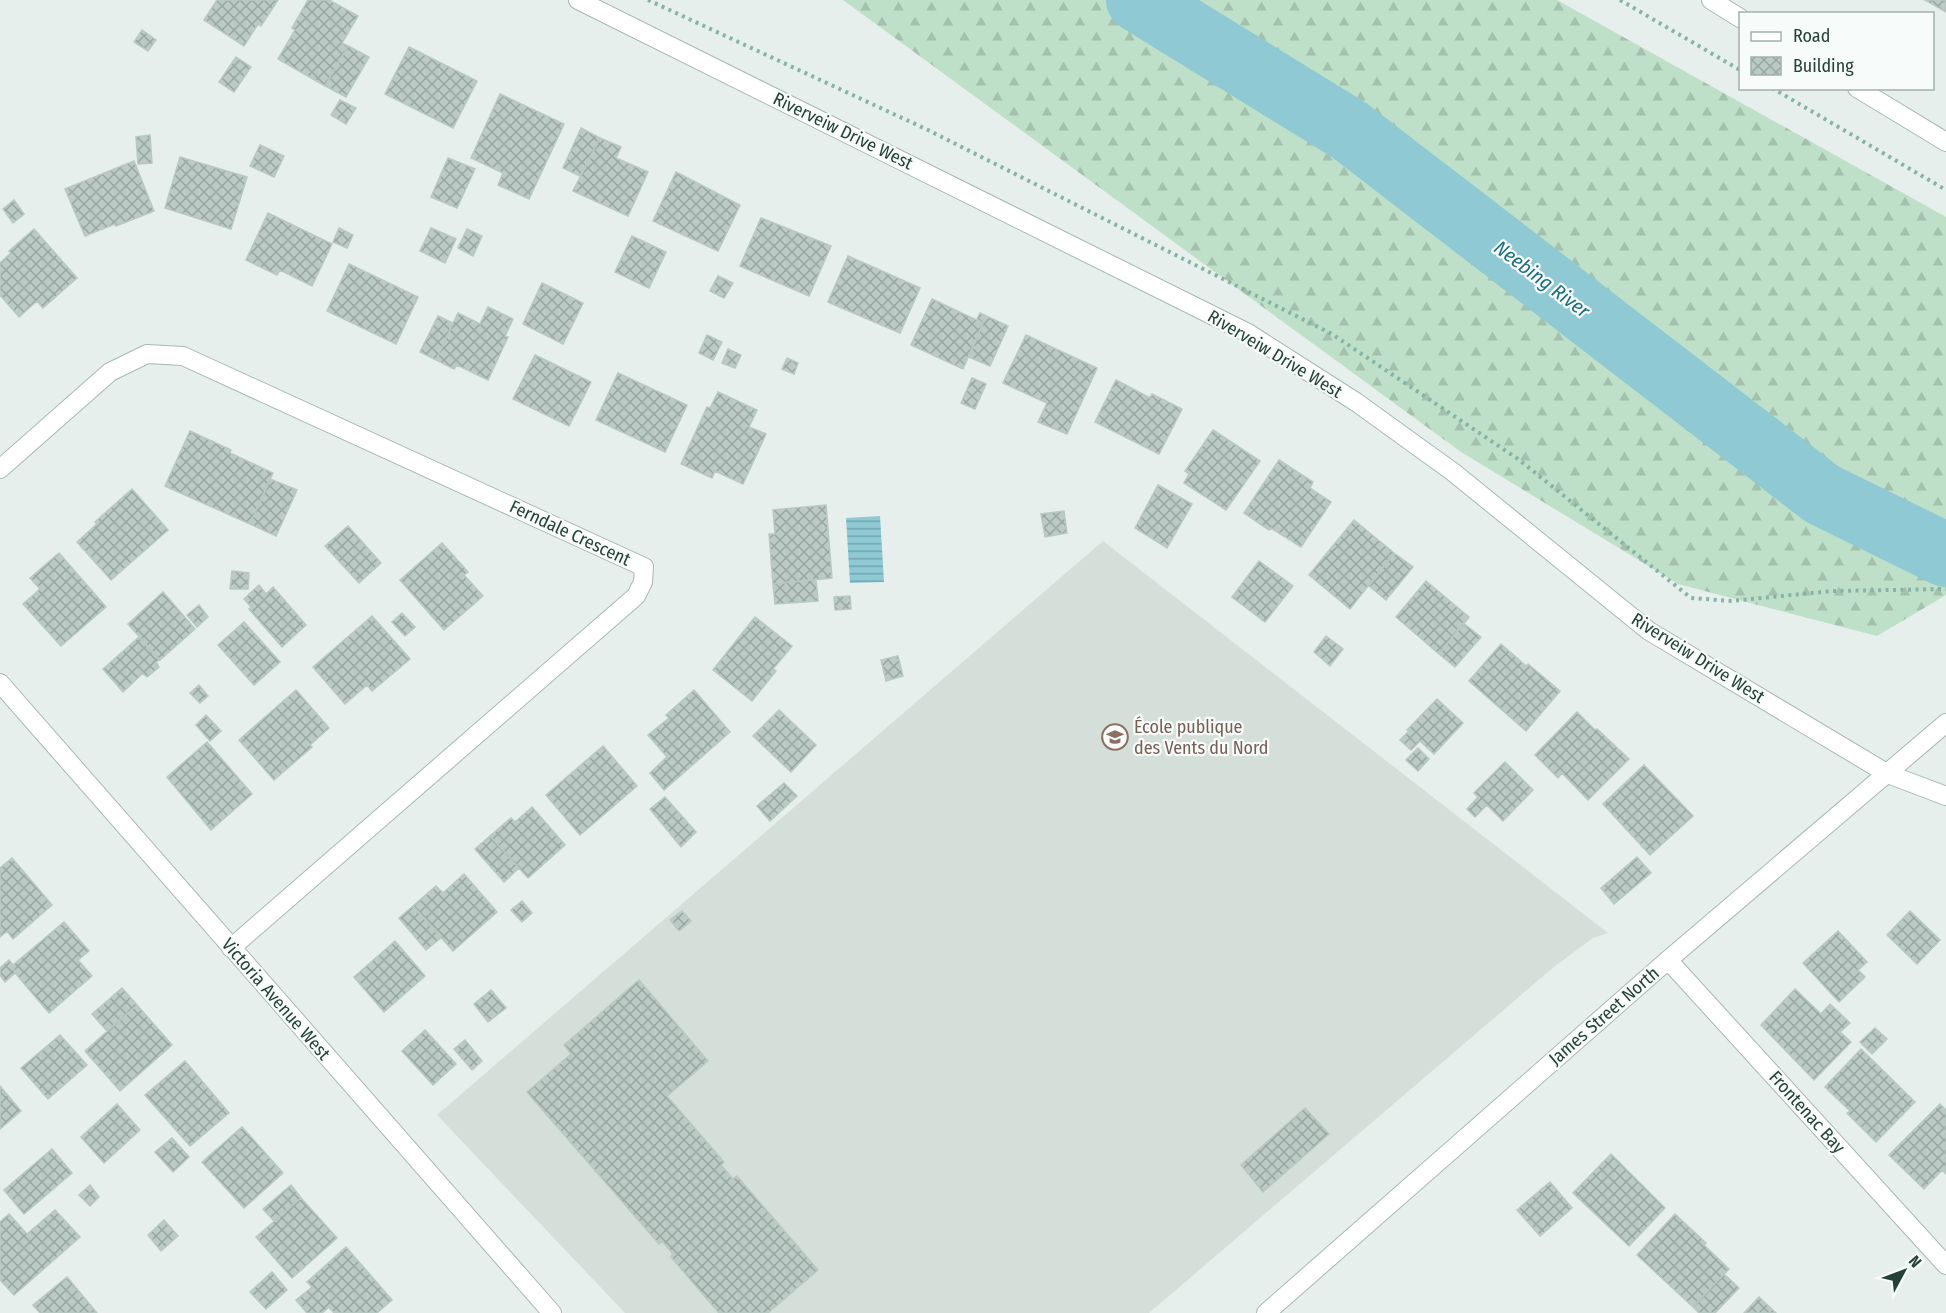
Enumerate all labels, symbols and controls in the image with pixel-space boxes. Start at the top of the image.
legend [1739,12,1934,90]
text: Road [1793,25,1830,47]
text: Building [1793,55,1854,77]
street label: Riverveiw Drive West [769,88,917,174]
water label: Neebing River [1490,235,1595,323]
street label: Riverveiw Drive West [1204,305,1346,403]
street label: Ferndale Crescent [506,495,634,571]
street label: Riverveiw Drive West [1627,608,1769,708]
place label: École publique des Vents du Nord [1134,715,1268,759]
school or university icon: École publique des Vents du Nord [1100,722,1130,752]
street label: Victoria Avenue West [217,933,335,1065]
street label: James Street North [1544,962,1664,1070]
street label: Frontenac Bay [1764,1066,1850,1158]
north arrow [1874,1241,1934,1301]
text: N [1905,1252,1925,1271]

